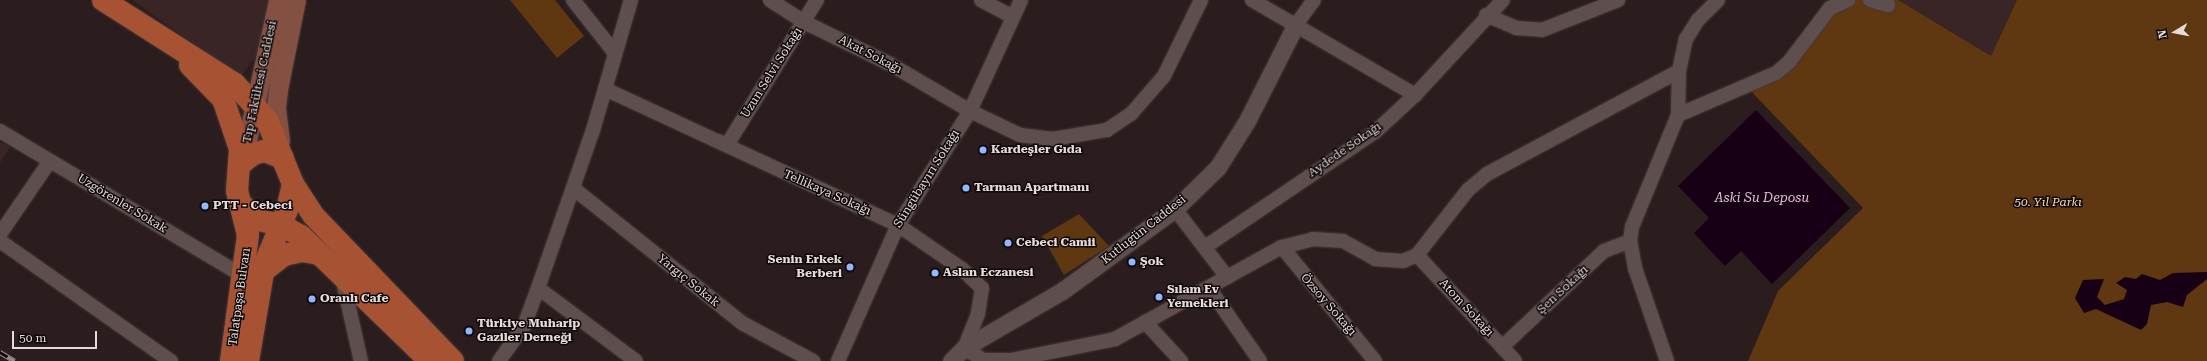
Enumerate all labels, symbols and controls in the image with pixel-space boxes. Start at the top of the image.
north arrow [2155,12,2195,52]
street label: Tıp Fakültesi Caddesi [240,20,280,144]
street label: Uzun Selvi Sokağı [738,25,806,121]
text: N [2156,29,2170,39]
street label: Akat Sokağı [836,33,904,77]
street label: Aydede Sokağı [1306,119,1384,181]
street label: Süngübayırı Sokağı [891,127,963,231]
place label: Kardeşler Gıda [991,143,1082,157]
marker: Kardeşler Gıda [978,145,988,155]
street label: Tellikaya Sokağı [781,167,873,219]
street label: Uzgörenler Sokak [74,171,170,237]
place label: Tarman Apartmanı [974,181,1089,195]
marker: Tarman Apartmanı [961,183,971,193]
water label: Aski Su Deposu [1715,190,1809,206]
street label: Kutlugün Caddesi [1099,193,1189,267]
park label: 50. Yıl Parkı [2014,196,2082,210]
place label: PTT - Cebeci [213,199,292,213]
marker: PTT - Cebeci [200,201,210,211]
place label: Cebeci Camii [1016,236,1096,250]
marker: Cebeci Camii [1003,238,1013,248]
street label: Talatpaşa Bulvarı [226,247,254,347]
street label: Yargıç Sokak [654,252,722,310]
place label: Senin Erkek Berberi [768,253,842,281]
place label: Şok [1140,255,1164,269]
marker: Şok [1127,257,1137,267]
marker: Senin Erkek Berberi [845,262,855,272]
street label: Şen Sokağı [1535,263,1591,317]
place label: Aslan Eczanesi [943,266,1034,280]
marker: Aslan Eczanesi [930,268,940,278]
street label: Özsoy Sokağı [1297,271,1359,339]
street label: Atom Sokağı [1436,276,1496,340]
place label: Sılam Ev Yemekleri [1167,283,1229,311]
place label: Oranlı Cafe [320,292,388,306]
marker: Sılam Ev Yemekleri [1154,292,1164,302]
marker: Oranlı Cafe [307,294,317,304]
place label: Türkiye Muharip Gaziler Derneği [477,317,580,345]
scale bar [14,323,99,349]
marker: Türkiye Muharip Gaziler Derneği [464,326,474,336]
text: 50 m [19,331,46,345]

